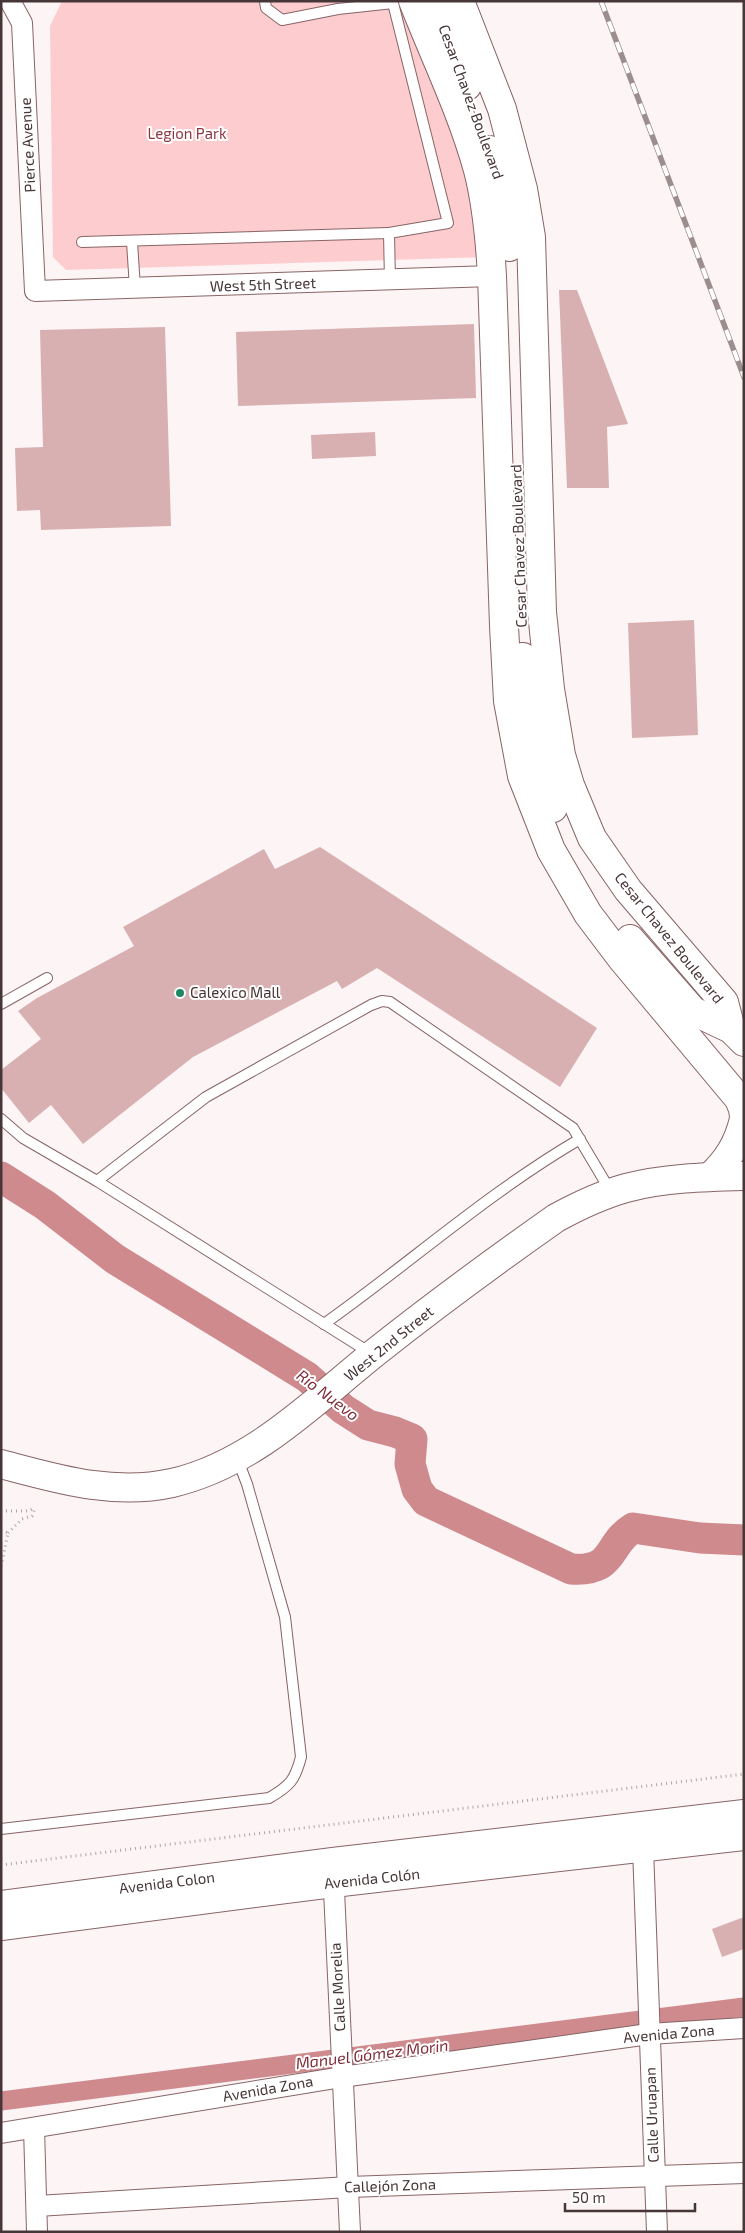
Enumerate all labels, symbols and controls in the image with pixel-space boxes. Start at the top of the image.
street label: Cesar Chavez Boulevard [436,22,508,181]
street label: Pierce Avenue [16,97,38,193]
park label: Legion Park [147,124,227,142]
street label: West 5th Street [210,273,317,295]
street label: Cesar Chavez Boulevard [506,464,530,628]
street label: Cesar Chavez Boulevard [611,868,728,1006]
place label: Calexico Mall [190,983,281,1001]
marker: Calexico Mall [174,987,186,999]
street label: West 2nd Street [340,1302,437,1385]
water label: Río Nuevo [293,1365,363,1424]
street label: Avenida Colón [323,1864,421,1892]
street label: Avenida Colon [118,1867,216,1897]
street label: Calle Morelia [326,1942,348,2032]
street label: Avenida Zona [623,2020,715,2046]
water label: Manuel Gómez Morin [294,2035,449,2072]
street label: Calle Uruapan [640,2067,662,2163]
street label: Avenida Zona [221,2071,314,2105]
street label: Callejón Zona [344,2174,436,2197]
scale bar [565,2180,695,2212]
text: 50 m [572,2188,606,2206]

